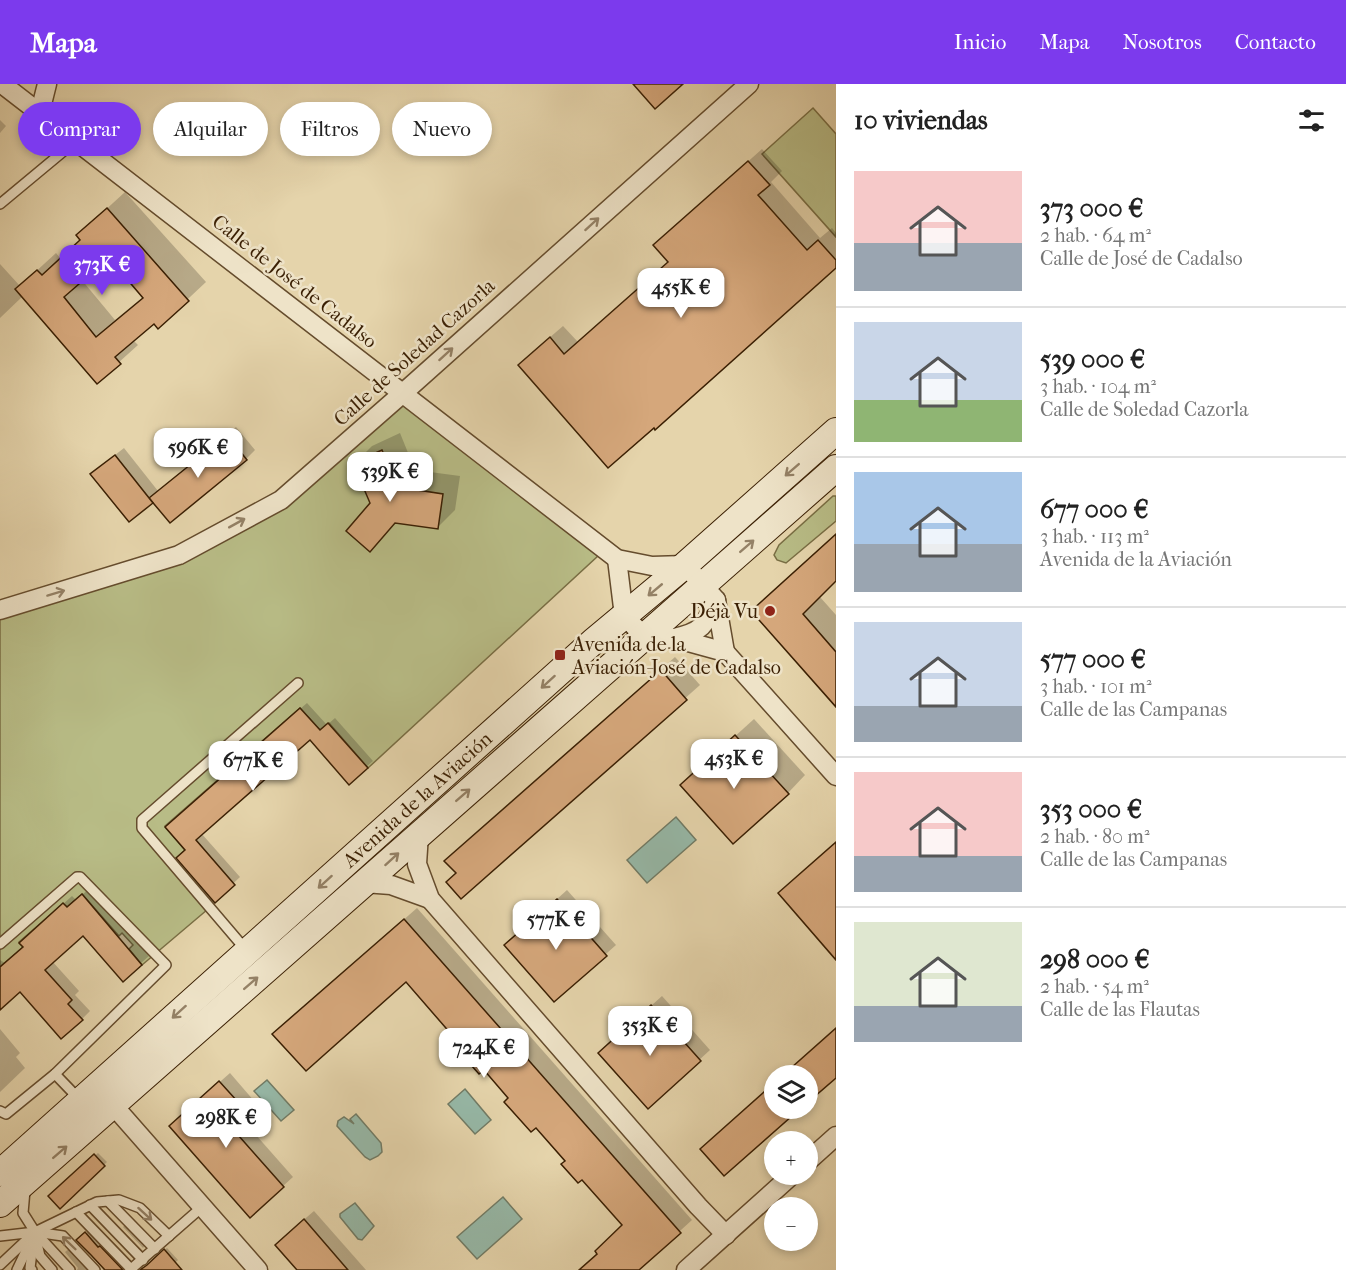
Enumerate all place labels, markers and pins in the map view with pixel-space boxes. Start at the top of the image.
pin: 373K € [53,245,151,296]
pin: 455K € [632,268,730,319]
pin: 596K € [149,428,247,479]
pin: 539K € [341,452,439,503]
place label: Déjà Vu [690,600,759,623]
marker: Déjà Vu [763,604,777,618]
place label: Avenida de la Aviación-José de Cadalso [571,633,781,679]
marker: Avenida de la Aviación-José de Cadalso [553,648,567,662]
pin: 453K € [685,739,783,790]
pin: 677K € [204,741,302,792]
pin: 577K € [507,900,605,951]
pin: 353K € [601,1006,699,1057]
pin: 724K € [435,1028,533,1079]
pin: 298K € [177,1098,275,1149]

